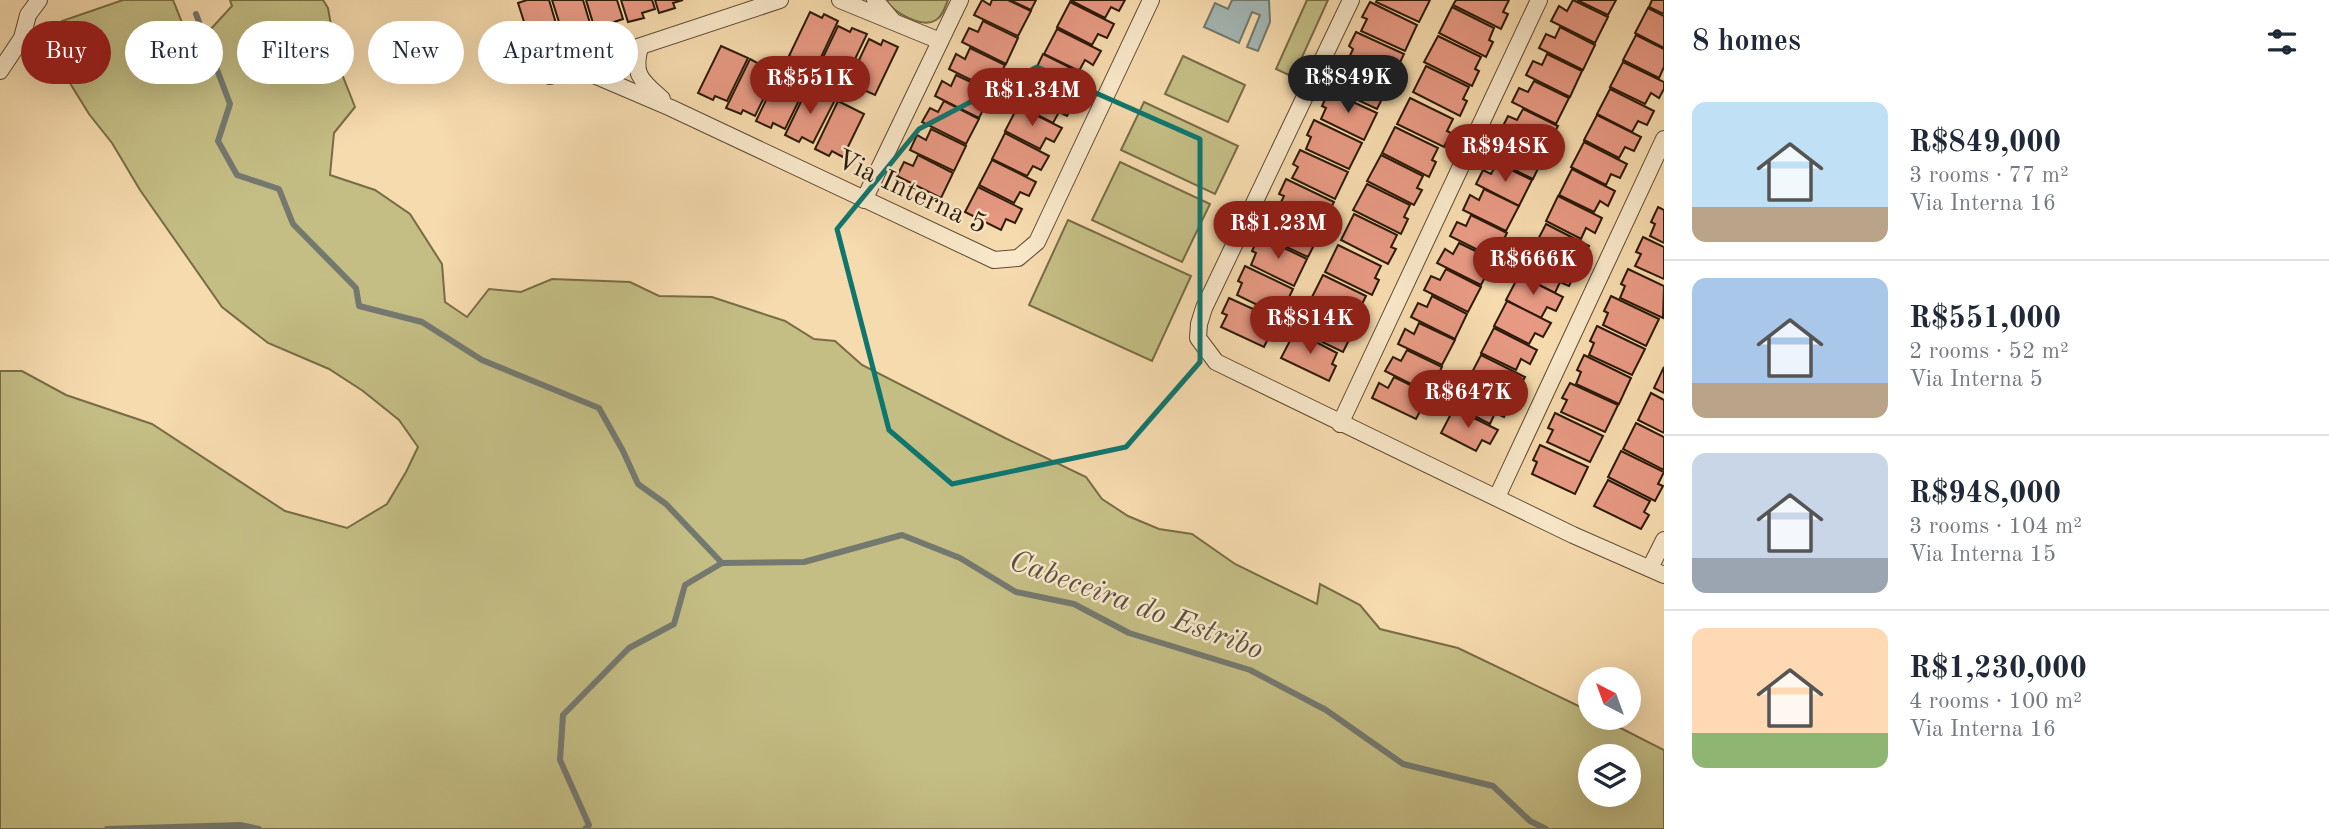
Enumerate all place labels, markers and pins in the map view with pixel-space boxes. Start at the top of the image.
pin: R$849K [1291,55,1405,115]
pin: R$551K [753,57,867,116]
pin: R$1.34M [967,68,1097,128]
pin: R$948K [1448,124,1562,184]
pin: R$1.23M [1213,202,1343,261]
pin: R$666K [1476,238,1590,297]
pin: R$814K [1253,296,1367,356]
pin: R$647K [1411,370,1525,430]

